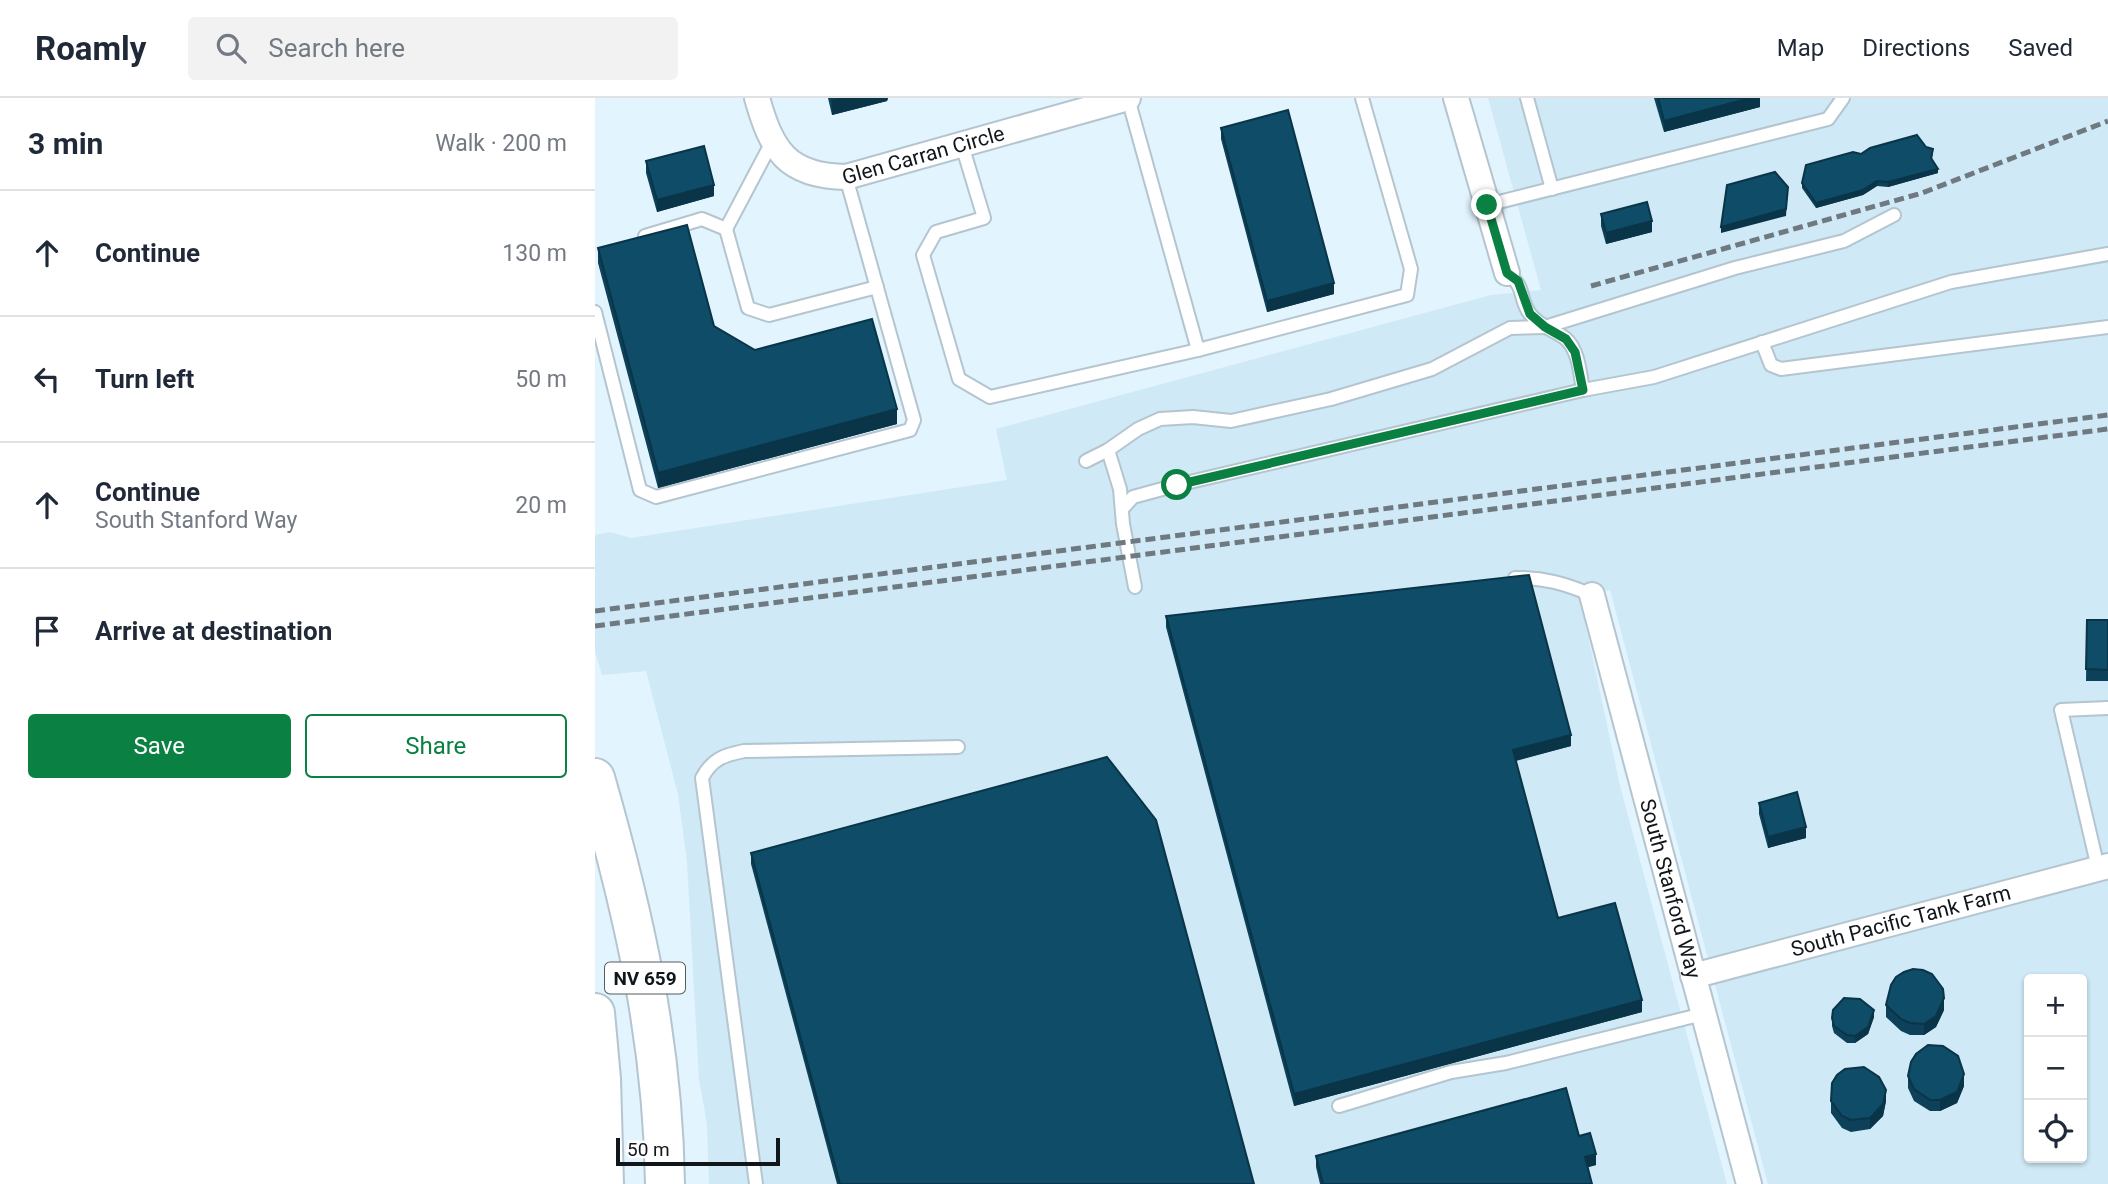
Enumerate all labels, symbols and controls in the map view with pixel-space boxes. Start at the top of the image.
search box [188,17,678,80]
text: Roamly [35,29,146,68]
icon: search [212,29,250,67]
text: Search here [268,33,405,63]
text: Map [1777,34,1824,62]
text: Directions [1862,34,1970,62]
text: Saved [2008,34,2073,62]
street label: Glen Carran Circle [839,121,1007,190]
text: 3 min [28,126,103,161]
text: Walk · 200 m [435,130,567,157]
route end [1471,189,1502,220]
icon: ahead [28,234,66,272]
text: Continue [95,238,200,268]
text: 130 m [502,240,567,267]
icon: left [28,360,66,398]
text: Turn left [95,364,194,394]
text: 50 m [515,366,567,393]
route start [1161,469,1192,500]
text: Continue [95,477,200,507]
icon: ahead [28,486,66,524]
text: 20 m [515,492,567,519]
text: South Stanford Way [95,507,297,534]
icon: arrive [28,612,66,650]
text: Arrive at destination [95,616,332,646]
button: Save [28,714,291,778]
button: Share [305,714,567,778]
street label: South Stanford Way [1635,796,1706,981]
street label: South Pacific Tank Farm [1788,880,2013,962]
road number: NV 659 [605,962,685,993]
map controls [2024,974,2087,1163]
button: + [2024,974,2087,1037]
button: − [2024,1037,2087,1100]
button: locate [2024,1100,2087,1163]
scale bar [616,1135,781,1167]
text: 50 m [627,1138,670,1161]

